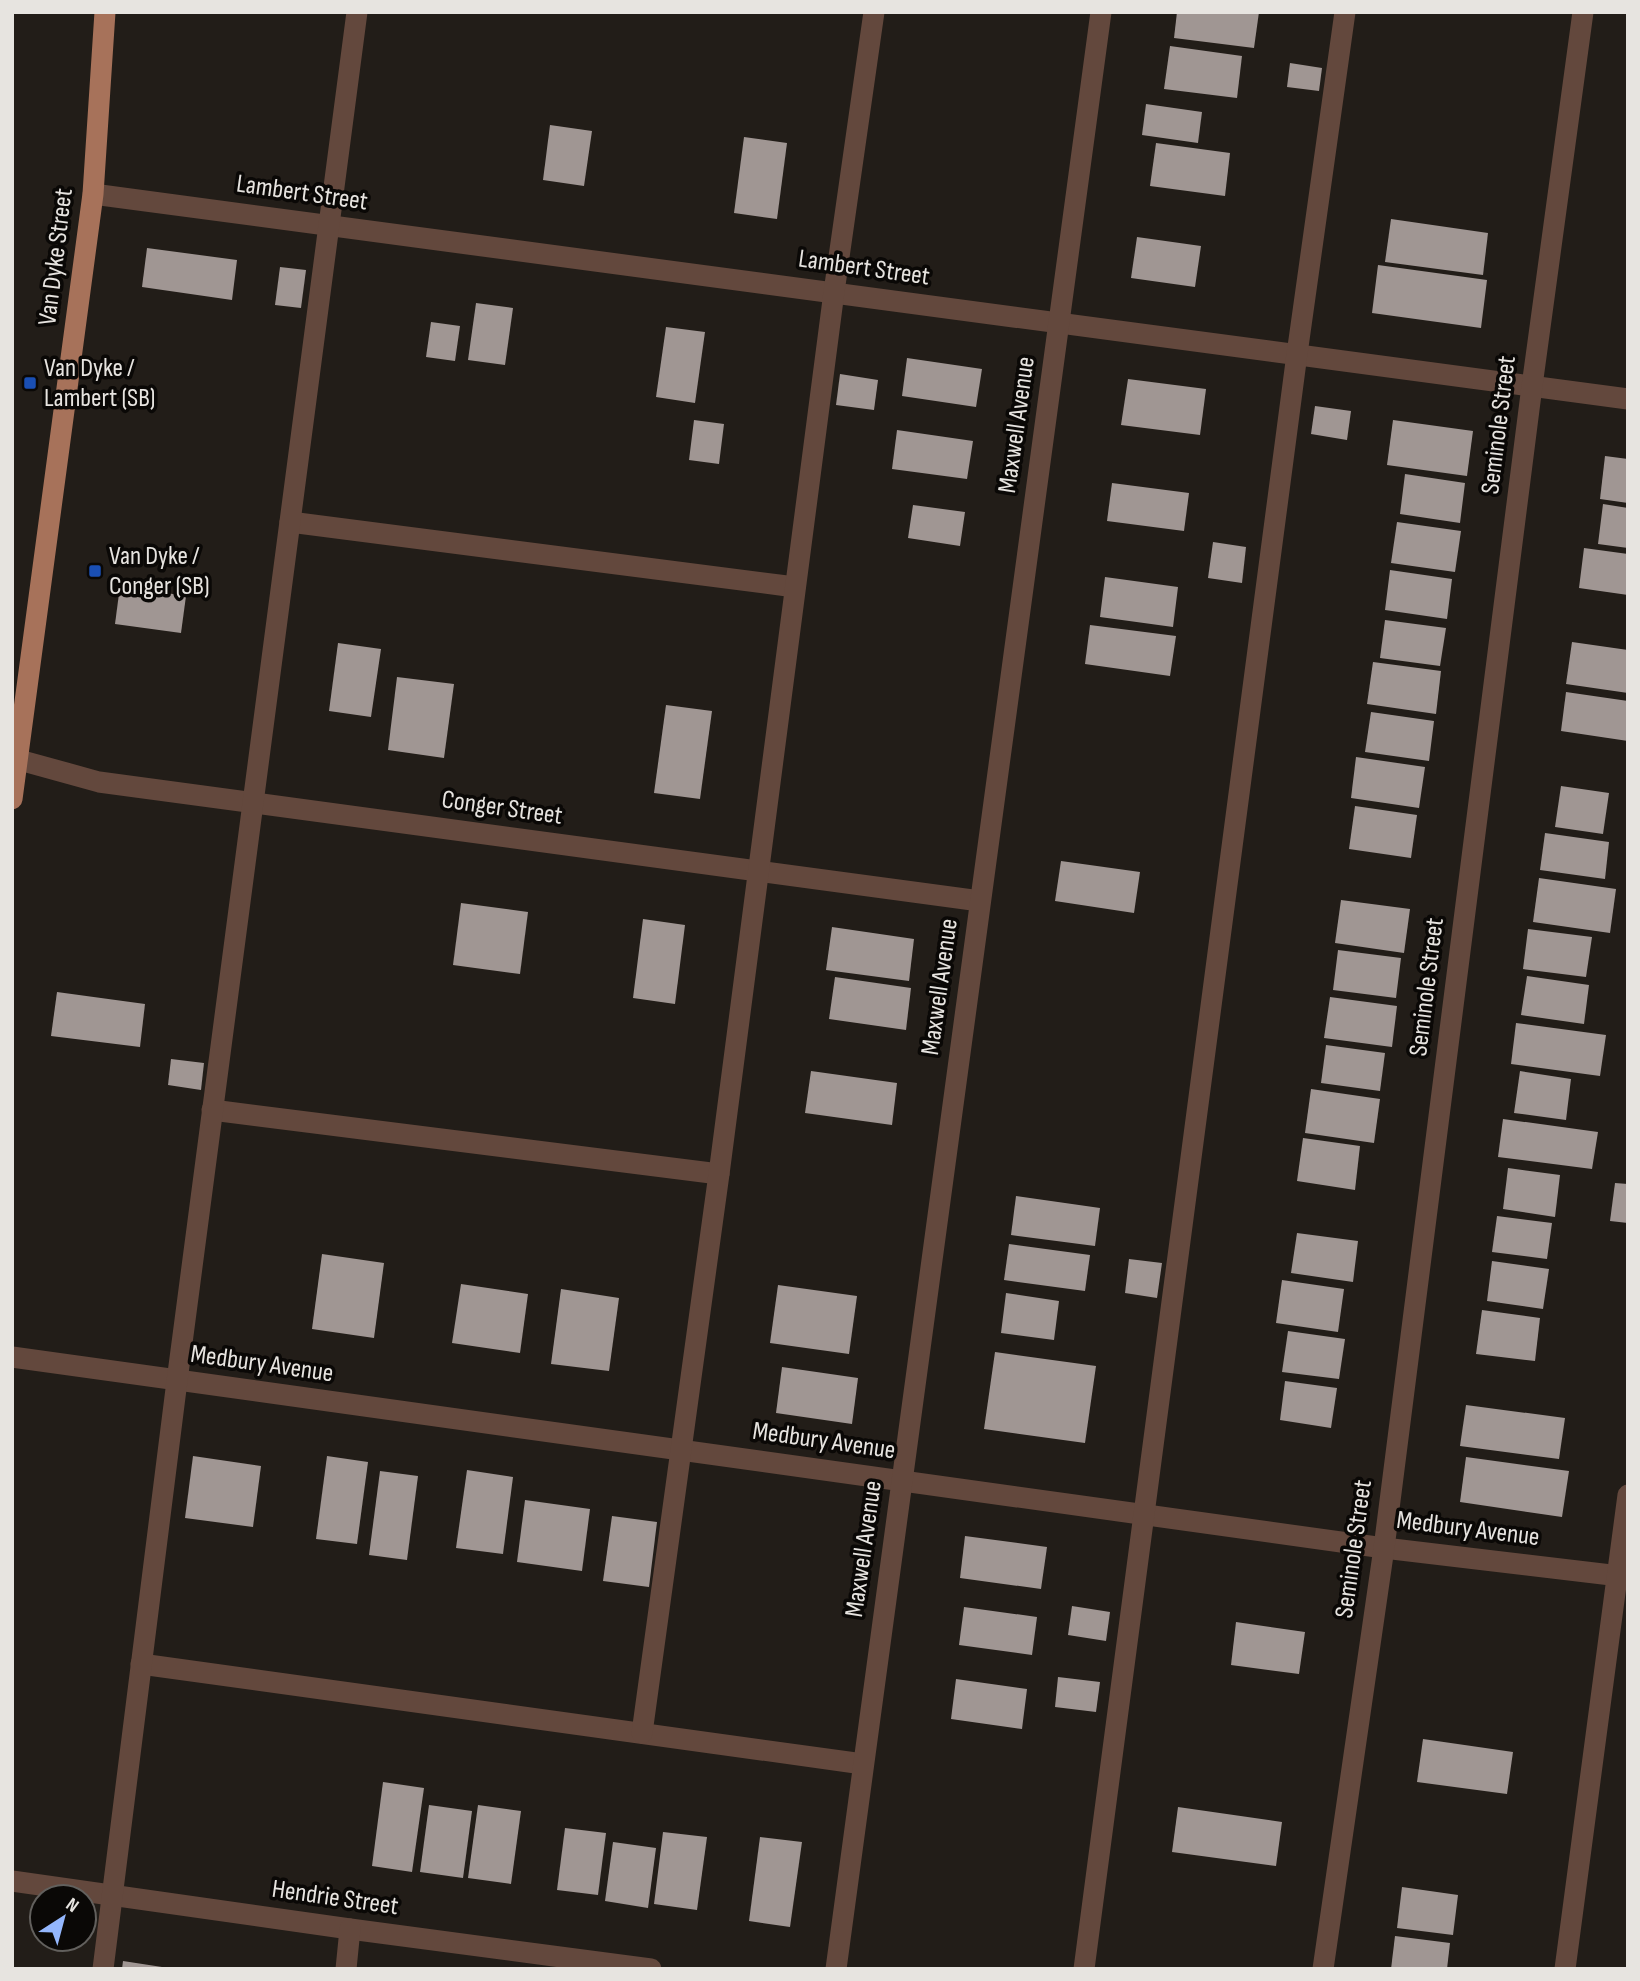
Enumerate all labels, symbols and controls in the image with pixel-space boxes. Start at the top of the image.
street label: Lambert Street [234,168,370,218]
street label: Van Dyke Street [32,187,80,327]
street label: Lambert Street [796,243,932,293]
place label: Van Dyke / Lambert (SB) [44,353,155,414]
street label: Seminole Street [1475,354,1523,496]
street label: Maxwell Avenue [992,355,1042,495]
marker: Van Dyke / Lambert (SB) [22,375,38,391]
place label: Van Dyke / Conger (SB) [109,541,210,602]
marker: Van Dyke / Conger (SB) [87,563,103,579]
street label: Conger Street [440,784,564,832]
street label: Seminole Street [1403,916,1451,1058]
street label: Maxwell Avenue [915,917,965,1057]
street label: Medbury Avenue [189,1339,335,1389]
street label: Medbury Avenue [751,1416,897,1466]
street label: Seminole Street [1329,1478,1379,1620]
street label: Maxwell Avenue [839,1479,889,1619]
street label: Medbury Avenue [1395,1505,1541,1553]
street label: Hendrie Street [270,1874,400,1922]
north arrow [28,1883,98,1953]
text: N [61,1893,83,1918]

